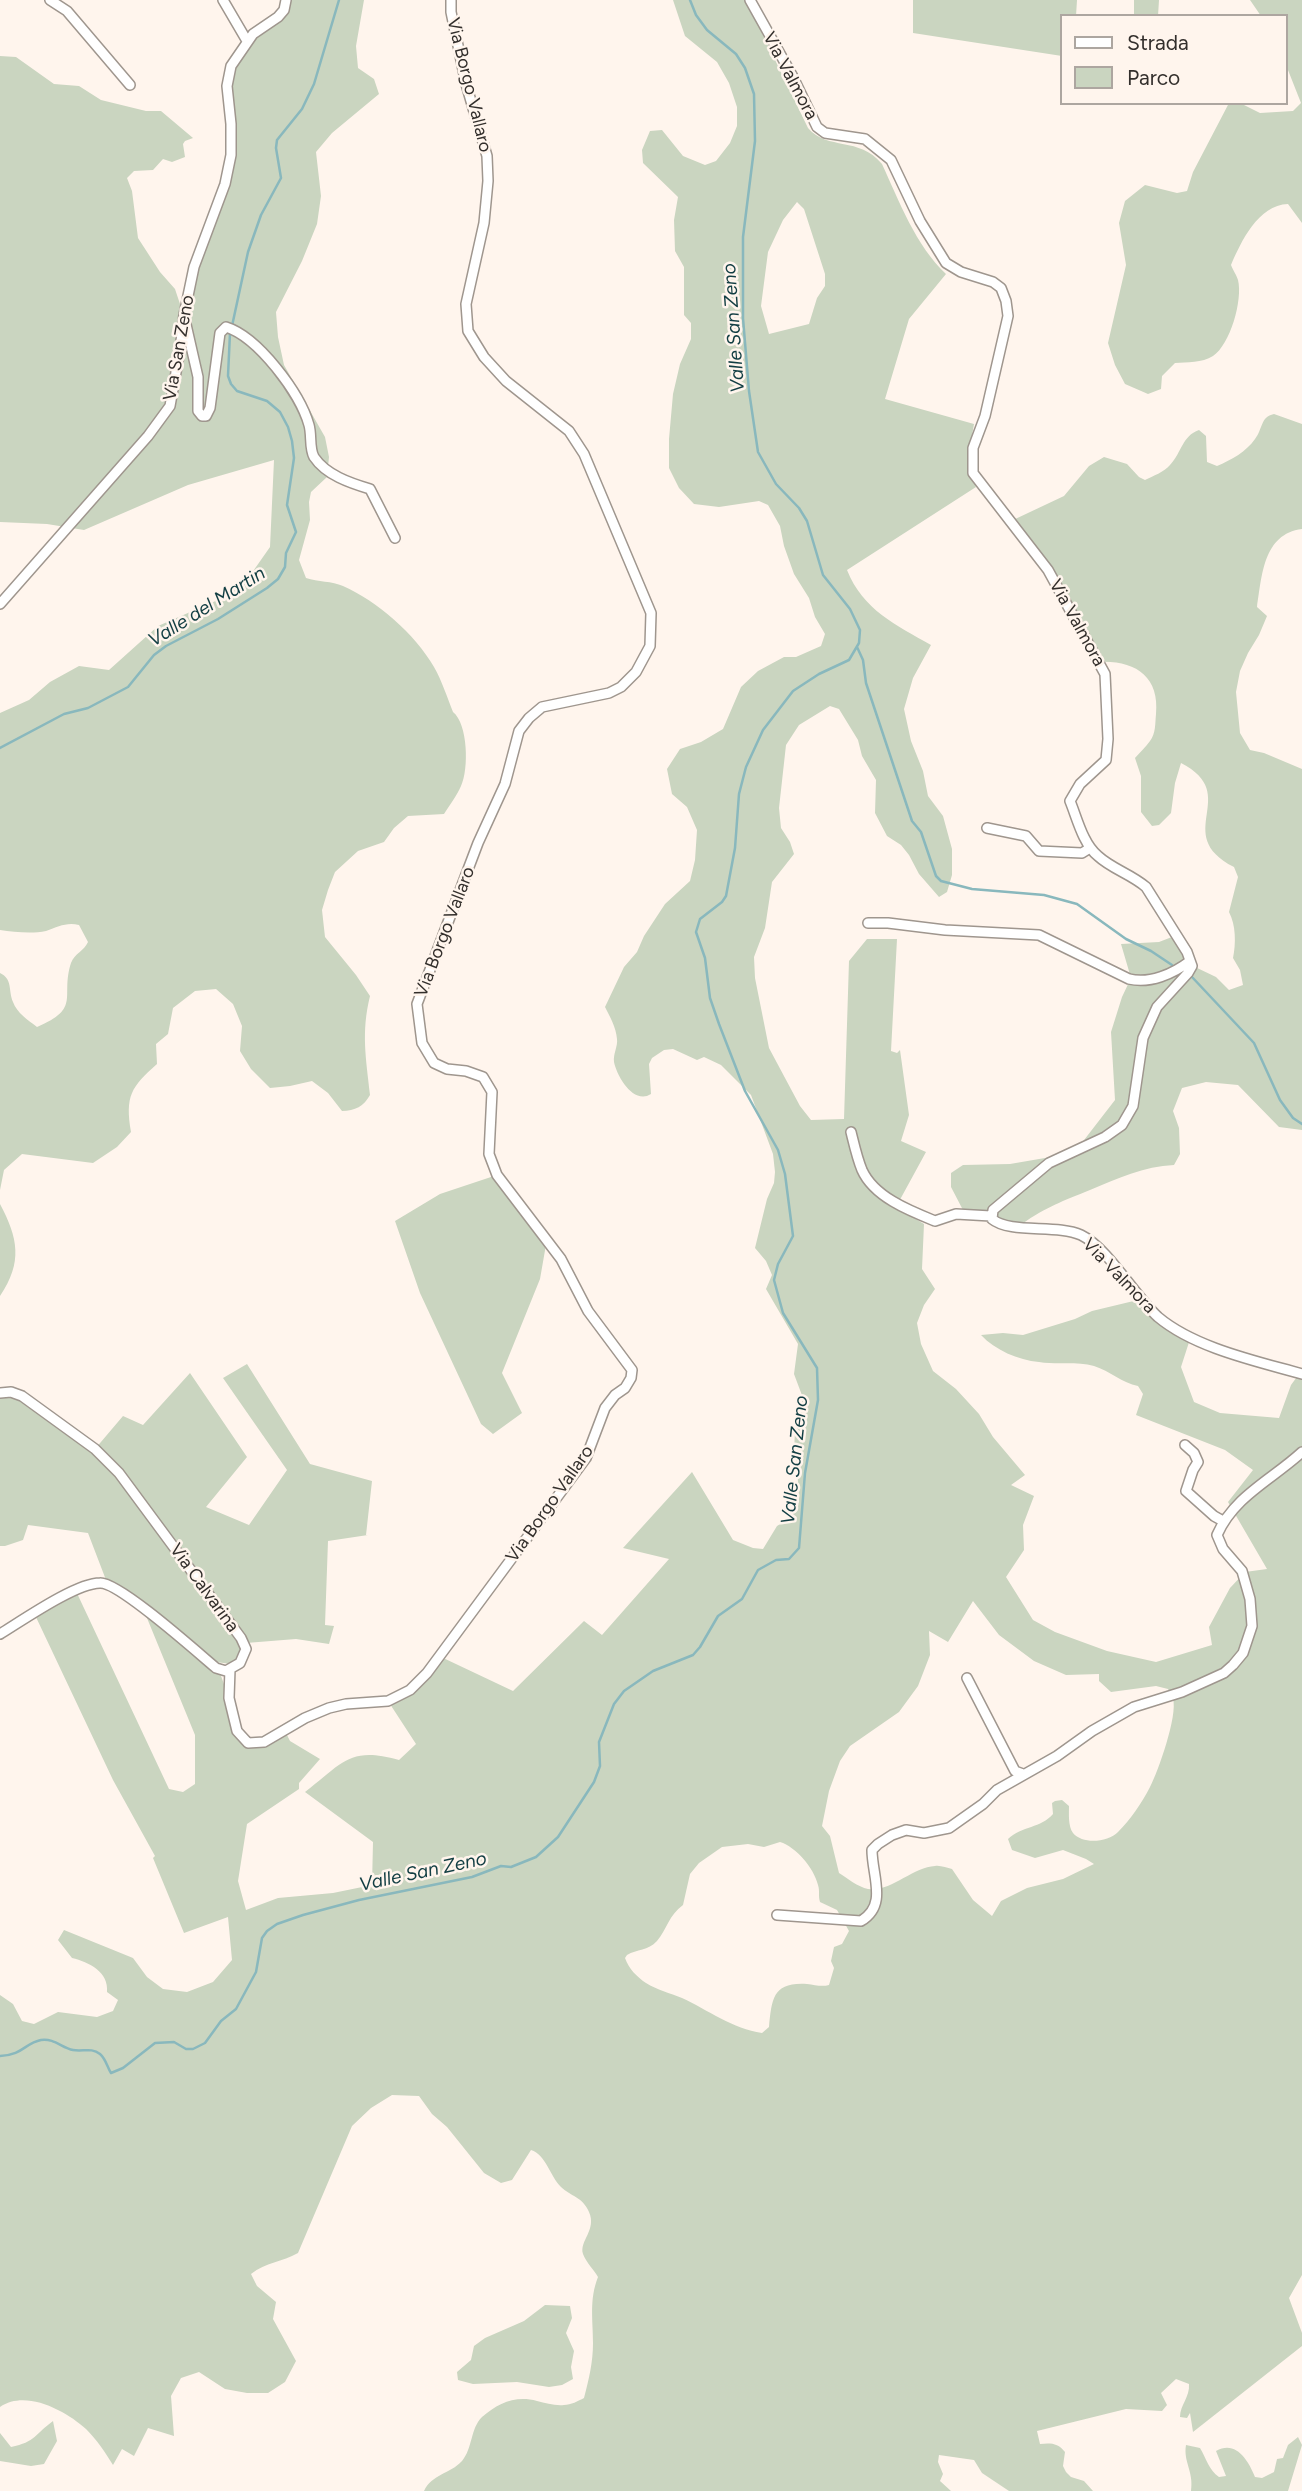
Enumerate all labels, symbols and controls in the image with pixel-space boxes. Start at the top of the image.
legend [1060,14,1288,105]
street label: Via Borgo Vallaro [442,16,496,154]
street label: Via Valmora [758,28,822,124]
text: Strada [1127,30,1189,55]
text: Parco [1127,65,1180,90]
water label: Valle San Zeno [718,263,750,393]
street label: Via San Zeno [159,294,199,402]
water label: Valle del Martin [144,562,270,652]
street label: Via Valmora [1044,576,1110,670]
street label: Via Borgo Vallaro [410,864,480,1000]
street label: Via Valmora [1078,1234,1160,1318]
water label: Valle San Zeno [777,1394,813,1526]
street label: Via Borgo Vallaro [502,1441,598,1567]
street label: Via Calvarina [165,1539,243,1637]
water label: Valle San Zeno [357,1847,489,1897]

